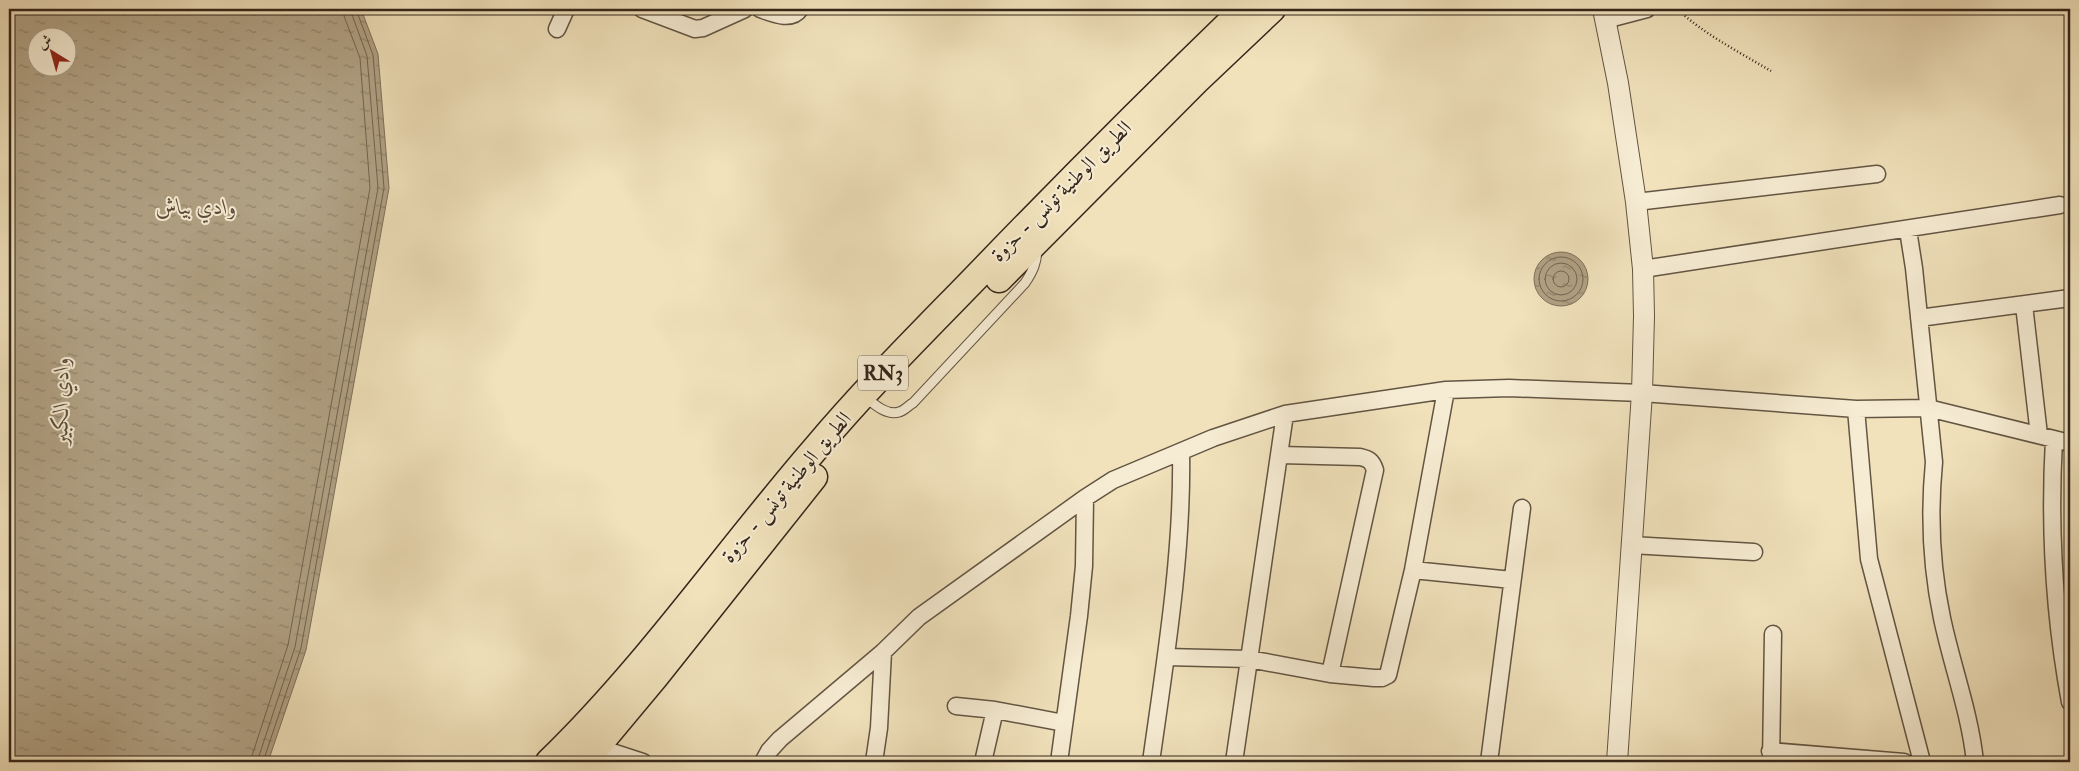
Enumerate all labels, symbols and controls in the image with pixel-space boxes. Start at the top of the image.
north arrow [28,28,78,78]
text: ش [34,31,55,53]
street label: الطريق الوطنية تونس - حزوة [985,115,1138,268]
water label: وادي بياش [156,193,236,224]
road number: RN3 [858,356,908,390]
water label: وادي الكبير [46,357,79,447]
street label: الطريق الوطنية تونس - حزوة [715,406,857,568]

